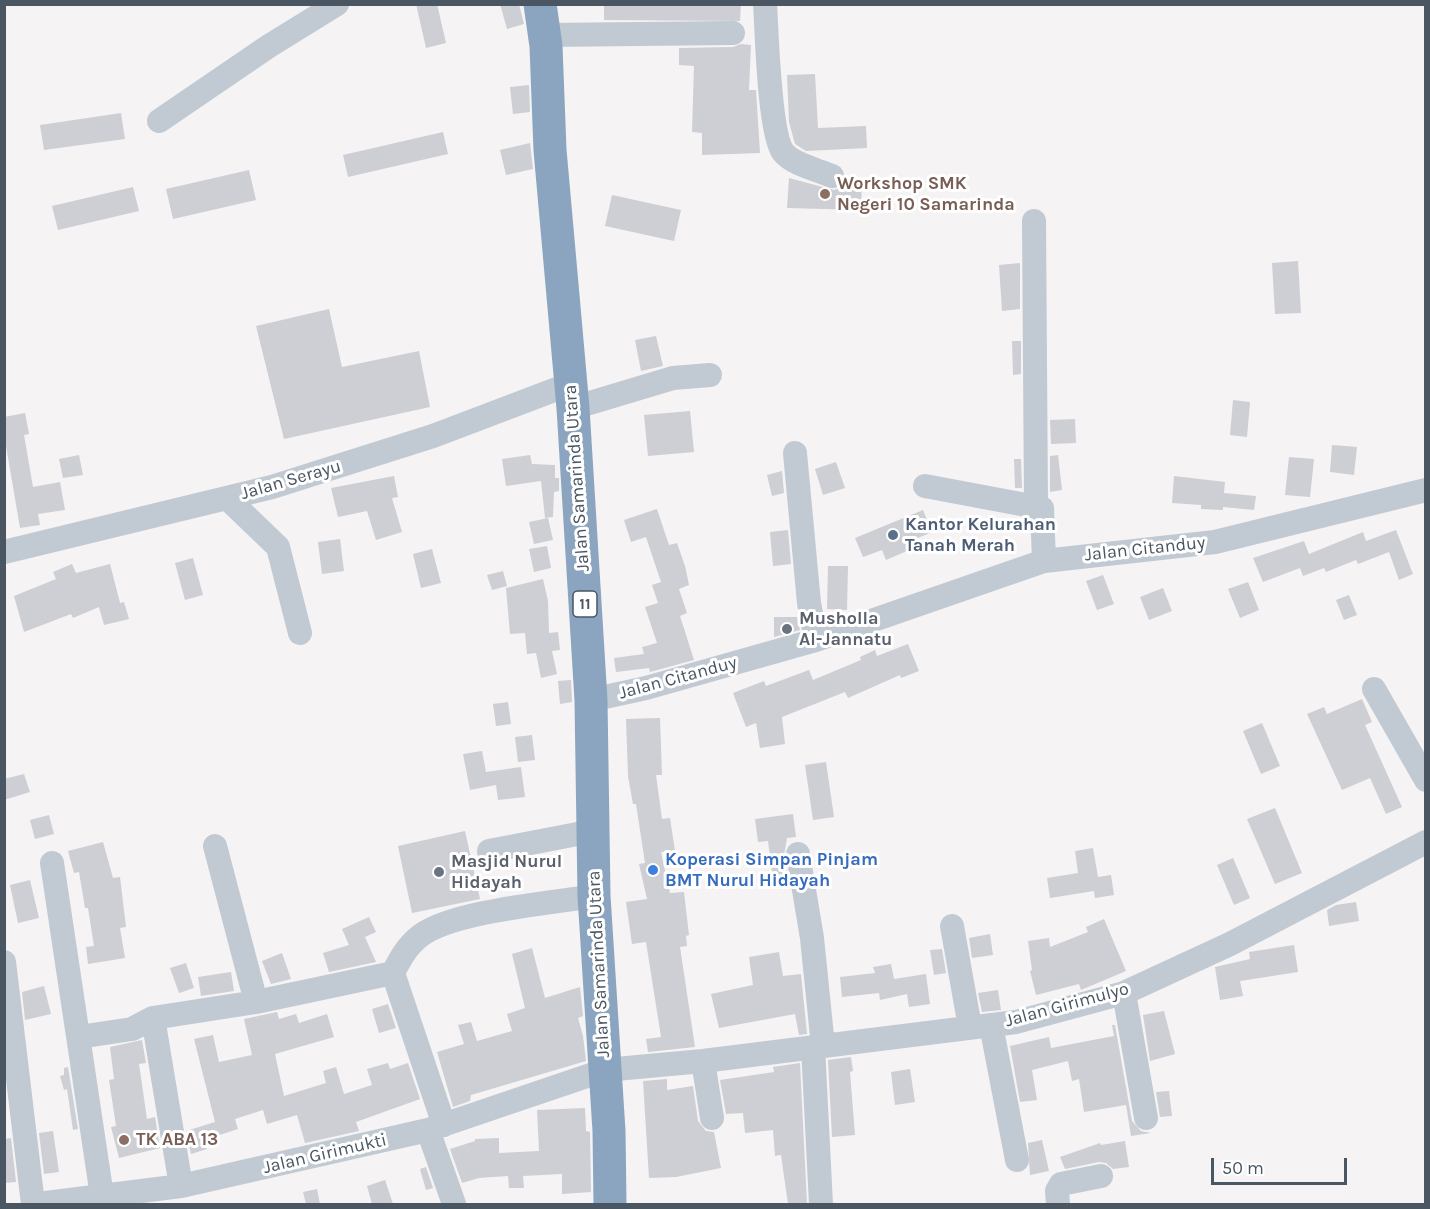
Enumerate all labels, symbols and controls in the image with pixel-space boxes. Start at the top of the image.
place label: Workshop SMK Negeri 10 Samarinda [837,173,1015,216]
marker: Workshop SMK Negeri 10 Samarinda [818,187,832,201]
street label: Jalan Samarinda Utara [560,384,594,572]
street label: Jalan Serayu [238,455,344,505]
place label: Kantor Kelurahan Tanah Merah [905,514,1056,556]
marker: Kantor Kelurahan Tanah Merah [886,528,900,542]
street label: Jalan Citanduy [1084,532,1206,566]
road number: 11 [573,591,597,617]
place label: Musholla Al-Jannatu [799,608,892,650]
marker: Musholla Al-Jannatu [780,622,794,636]
street label: Jalan Citanduy [617,652,739,704]
place label: Koperasi Simpan Pinjam BMT Nurul Hidayah [665,849,878,892]
place label: Masjid Nurul Hidayah [451,851,562,894]
marker: Koperasi Simpan Pinjam BMT Nurul Hidayah [646,863,660,877]
marker: Masjid Nurul Hidayah [432,865,446,879]
street label: Jalan Samarinda Utara [583,870,615,1058]
street label: Jalan Girimulyo [1003,978,1131,1032]
place label: TK ABA 13 [136,1129,218,1151]
street label: Jalan Girimukti [261,1129,389,1179]
marker: TK ABA 13 [117,1133,131,1147]
scale bar [1214,1146,1350,1184]
text: 50 m [1222,1157,1264,1179]

